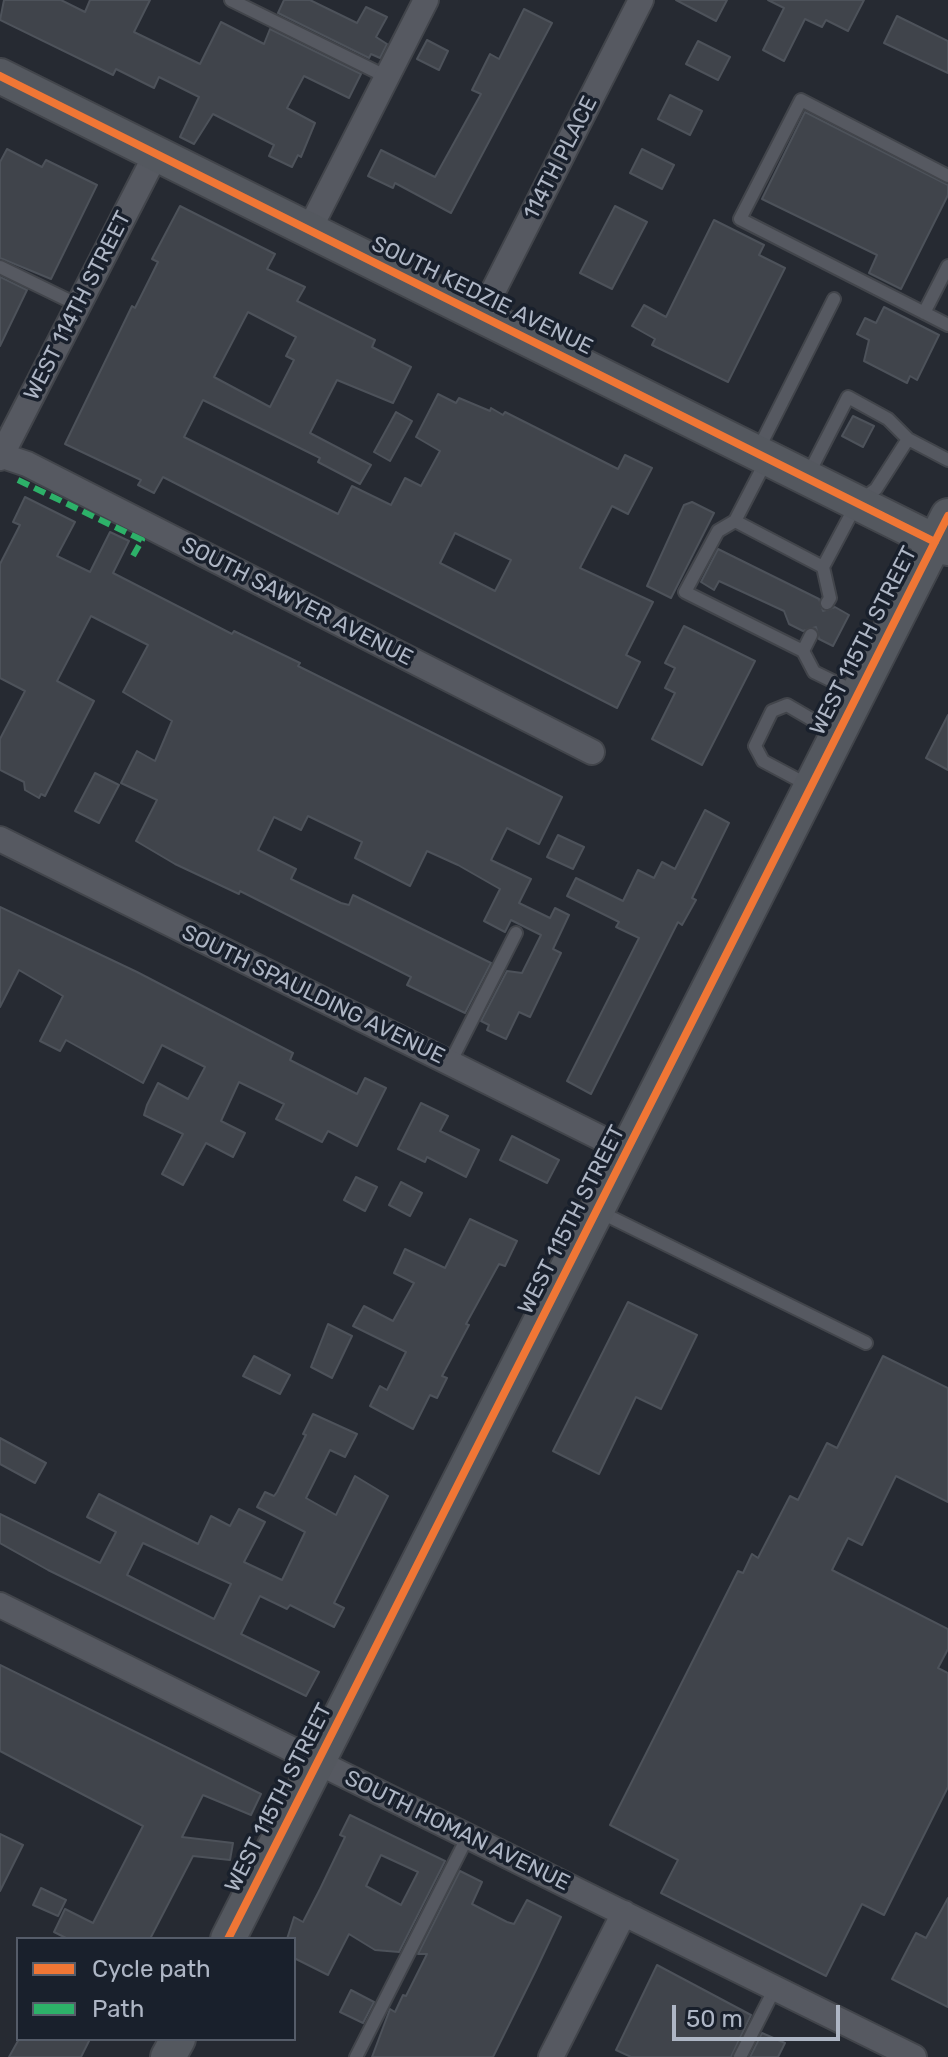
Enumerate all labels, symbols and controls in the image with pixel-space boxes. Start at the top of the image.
street label: 114TH PLACE [519,92,603,224]
street label: WEST 114TH STREET [19,207,137,405]
street label: SOUTH KEDZIE AVENUE [367,231,597,361]
street label: SOUTH SAWYER AVENUE [177,532,417,672]
street label: WEST 115TH STREET [805,542,923,740]
street label: SOUTH SPAULDING AVENUE [177,920,449,1070]
street label: WEST 115TH STREET [513,1121,631,1319]
street label: WEST 115TH STREET [220,1699,338,1897]
street label: SOUTH HOMAN AVENUE [340,1765,574,1897]
legend [16,1937,296,2041]
text: Cycle path [92,1955,211,1983]
scale bar [676,1989,844,2039]
text: Path [92,1995,144,2023]
text: 50 m [686,2005,743,2033]

